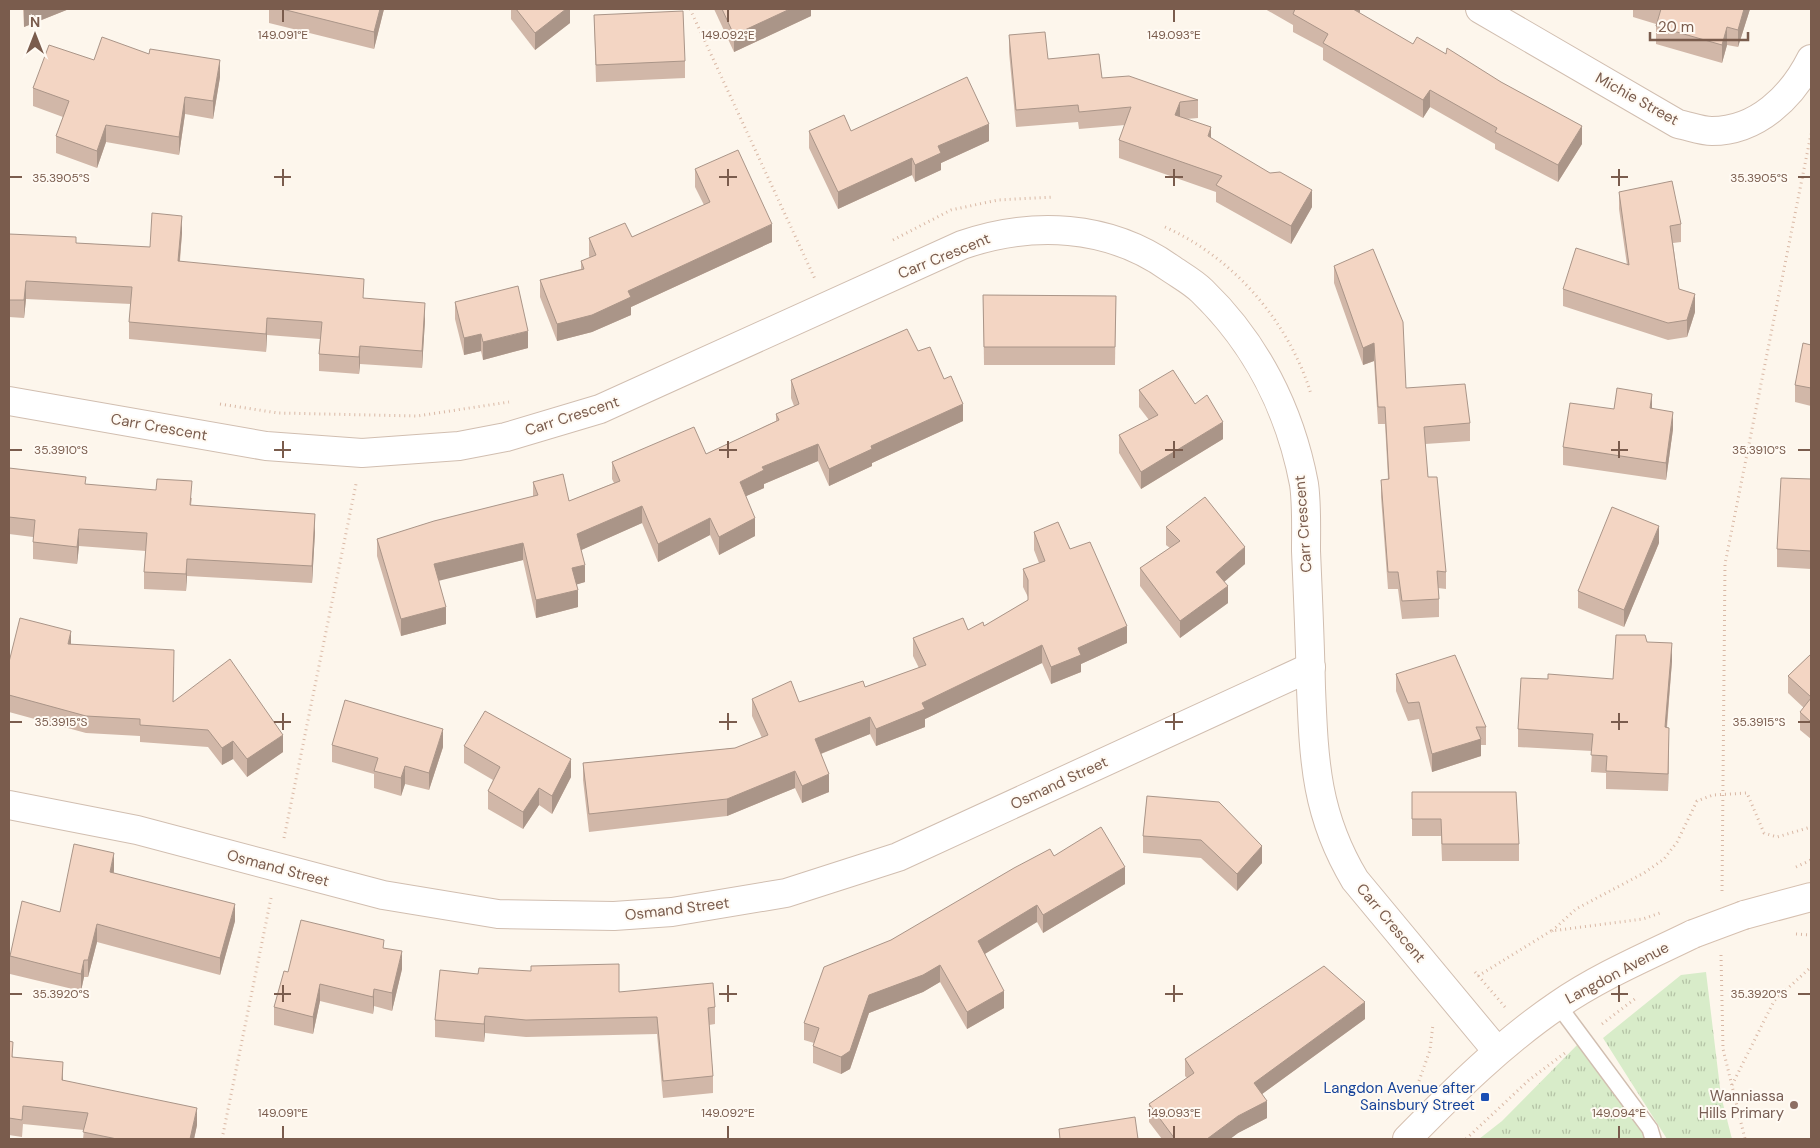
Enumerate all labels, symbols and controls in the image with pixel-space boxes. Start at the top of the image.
north arrow [10,10,60,60]
scale bar [1650,10,1748,42]
text: N [30,13,40,31]
text: 20 m [1658,17,1694,37]
text: 149.091°E [258,27,308,43]
text: 149.092°E [701,27,755,43]
text: 149.093°E [1147,27,1201,43]
street label: Michie Street [1592,68,1682,130]
text: 35.3905°S [32,170,90,186]
text: 35.3905°S [1730,170,1788,186]
street label: Carr Crescent [895,228,993,284]
street label: Carr Crescent [522,391,622,441]
street label: Carr Crescent [109,409,209,445]
text: 35.3910°S [34,442,88,458]
text: 35.3910°S [1732,442,1786,458]
street label: Carr Crescent [1290,474,1316,573]
text: 35.3915°S [34,714,88,730]
text: 35.3915°S [1732,714,1786,730]
street label: Osmand Street [1007,752,1111,814]
street label: Osmand Street [225,845,331,891]
street label: Carr Crescent [1352,879,1430,967]
street label: Osmand Street [624,893,731,925]
street label: Langdon Avenue [1562,937,1672,1009]
text: 35.3920°S [33,986,90,1002]
text: 35.3920°S [1731,986,1788,1002]
place label: Langdon Avenue after Sainsbury Street [1323,1078,1475,1115]
place label: Wanniassa Hills Primary [1699,1086,1785,1123]
marker: Langdon Avenue after Sainsbury Street [1479,1091,1491,1103]
marker: Wanniassa Hills Primary [1788,1099,1800,1111]
text: 149.091°E [258,1105,308,1121]
text: 149.092°E [701,1105,755,1121]
text: 149.093°E [1147,1105,1201,1121]
text: 149.094°E [1592,1105,1646,1121]

